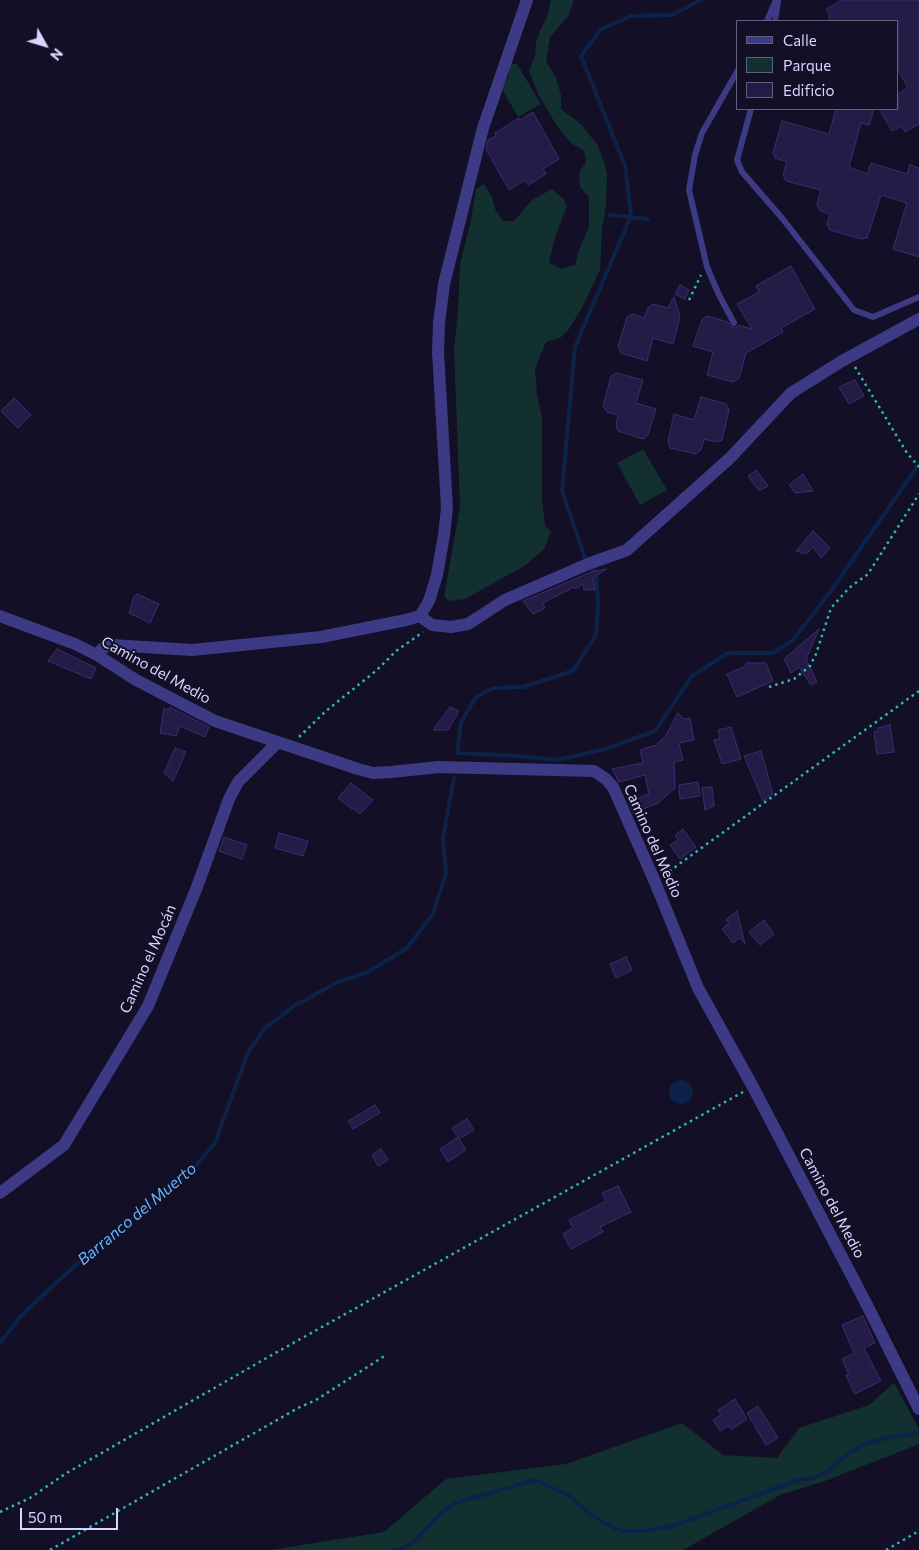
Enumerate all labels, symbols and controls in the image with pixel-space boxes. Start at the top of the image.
north arrow [20,20,70,70]
legend [736,20,899,110]
text: Calle [783,31,817,49]
text: N [47,45,67,64]
text: Parque [783,56,831,74]
text: Edificio [783,81,834,99]
street label: Camino del Medio [98,632,214,708]
street label: Camino del Medio [620,781,686,901]
street label: Camino el Mocán [116,902,180,1016]
street label: Camino del Medio [795,1145,869,1261]
water label: Barranco del Muerto [74,1159,200,1269]
scale bar [22,1498,120,1530]
text: 50 m [28,1508,62,1526]

